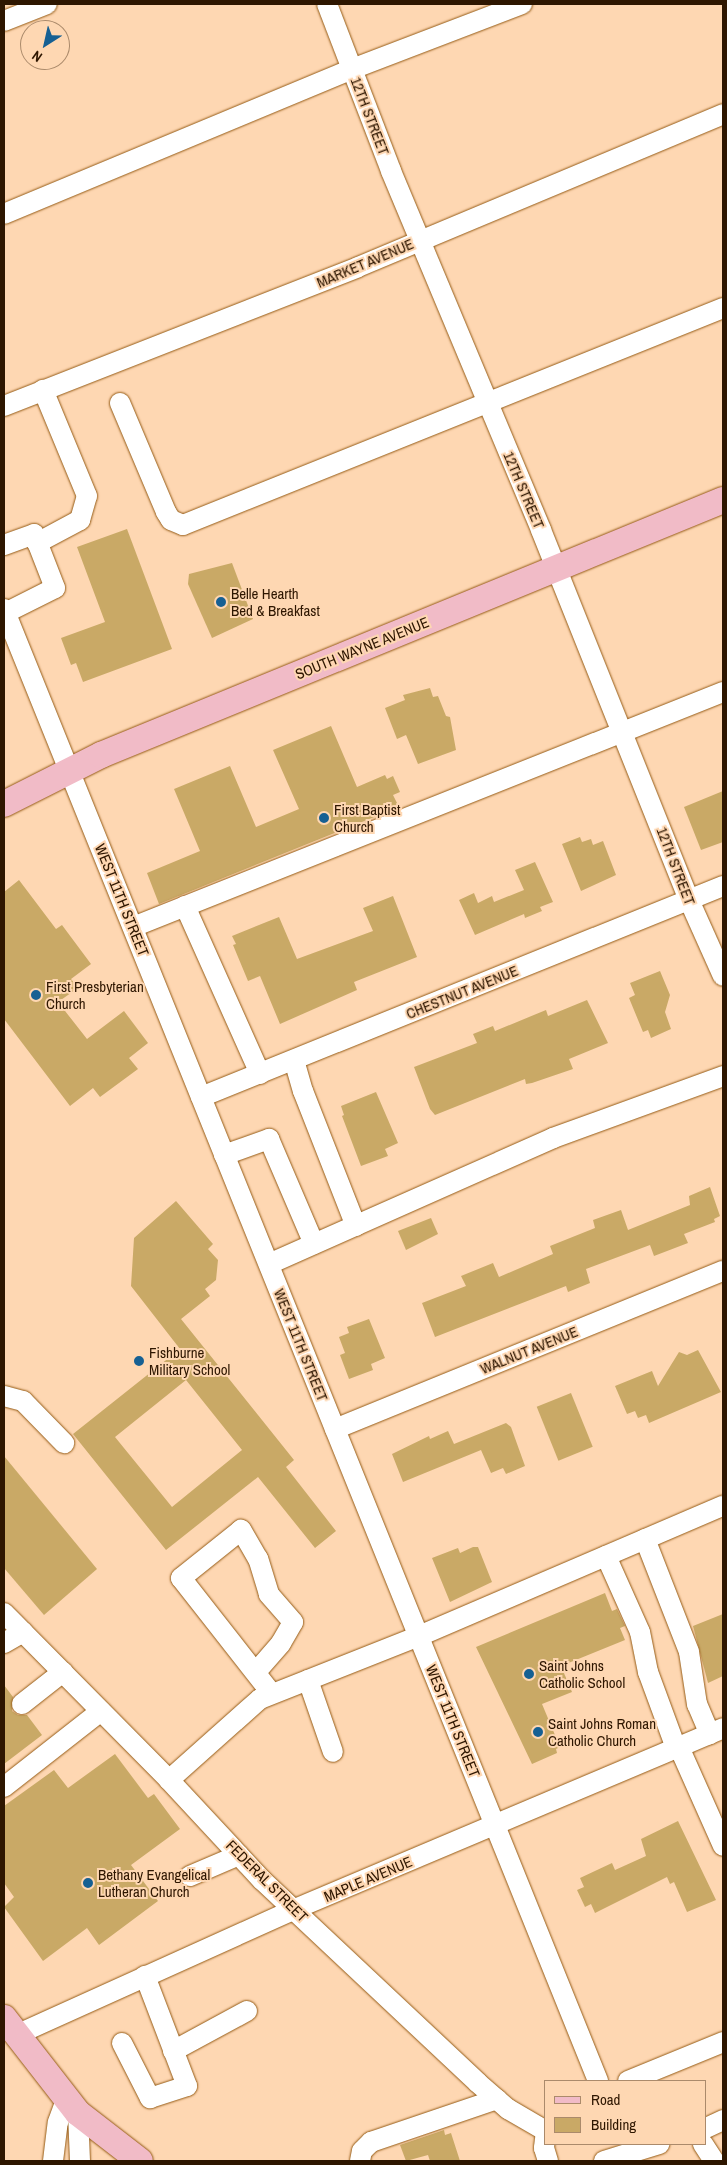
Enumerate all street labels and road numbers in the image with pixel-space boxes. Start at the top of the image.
street label: 12TH STREET [347,74,393,158]
street label: MARKET AVENUE [313,234,417,292]
street label: 12TH STREET [500,449,548,531]
street label: SOUTH WAYNE AVENUE [292,613,432,683]
street label: 12TH STREET [653,824,699,908]
street label: WEST 11TH STREET [91,841,153,959]
street label: CHESTNUT AVENUE [403,961,521,1023]
street label: WEST 11TH STREET [270,1286,332,1404]
street label: WALNUT AVENUE [477,1322,581,1378]
street label: WEST 11TH STREET [422,1662,484,1780]
street label: FEDERAL STREET [222,1836,312,1926]
street label: MAPLE AVENUE [321,1852,415,1906]

